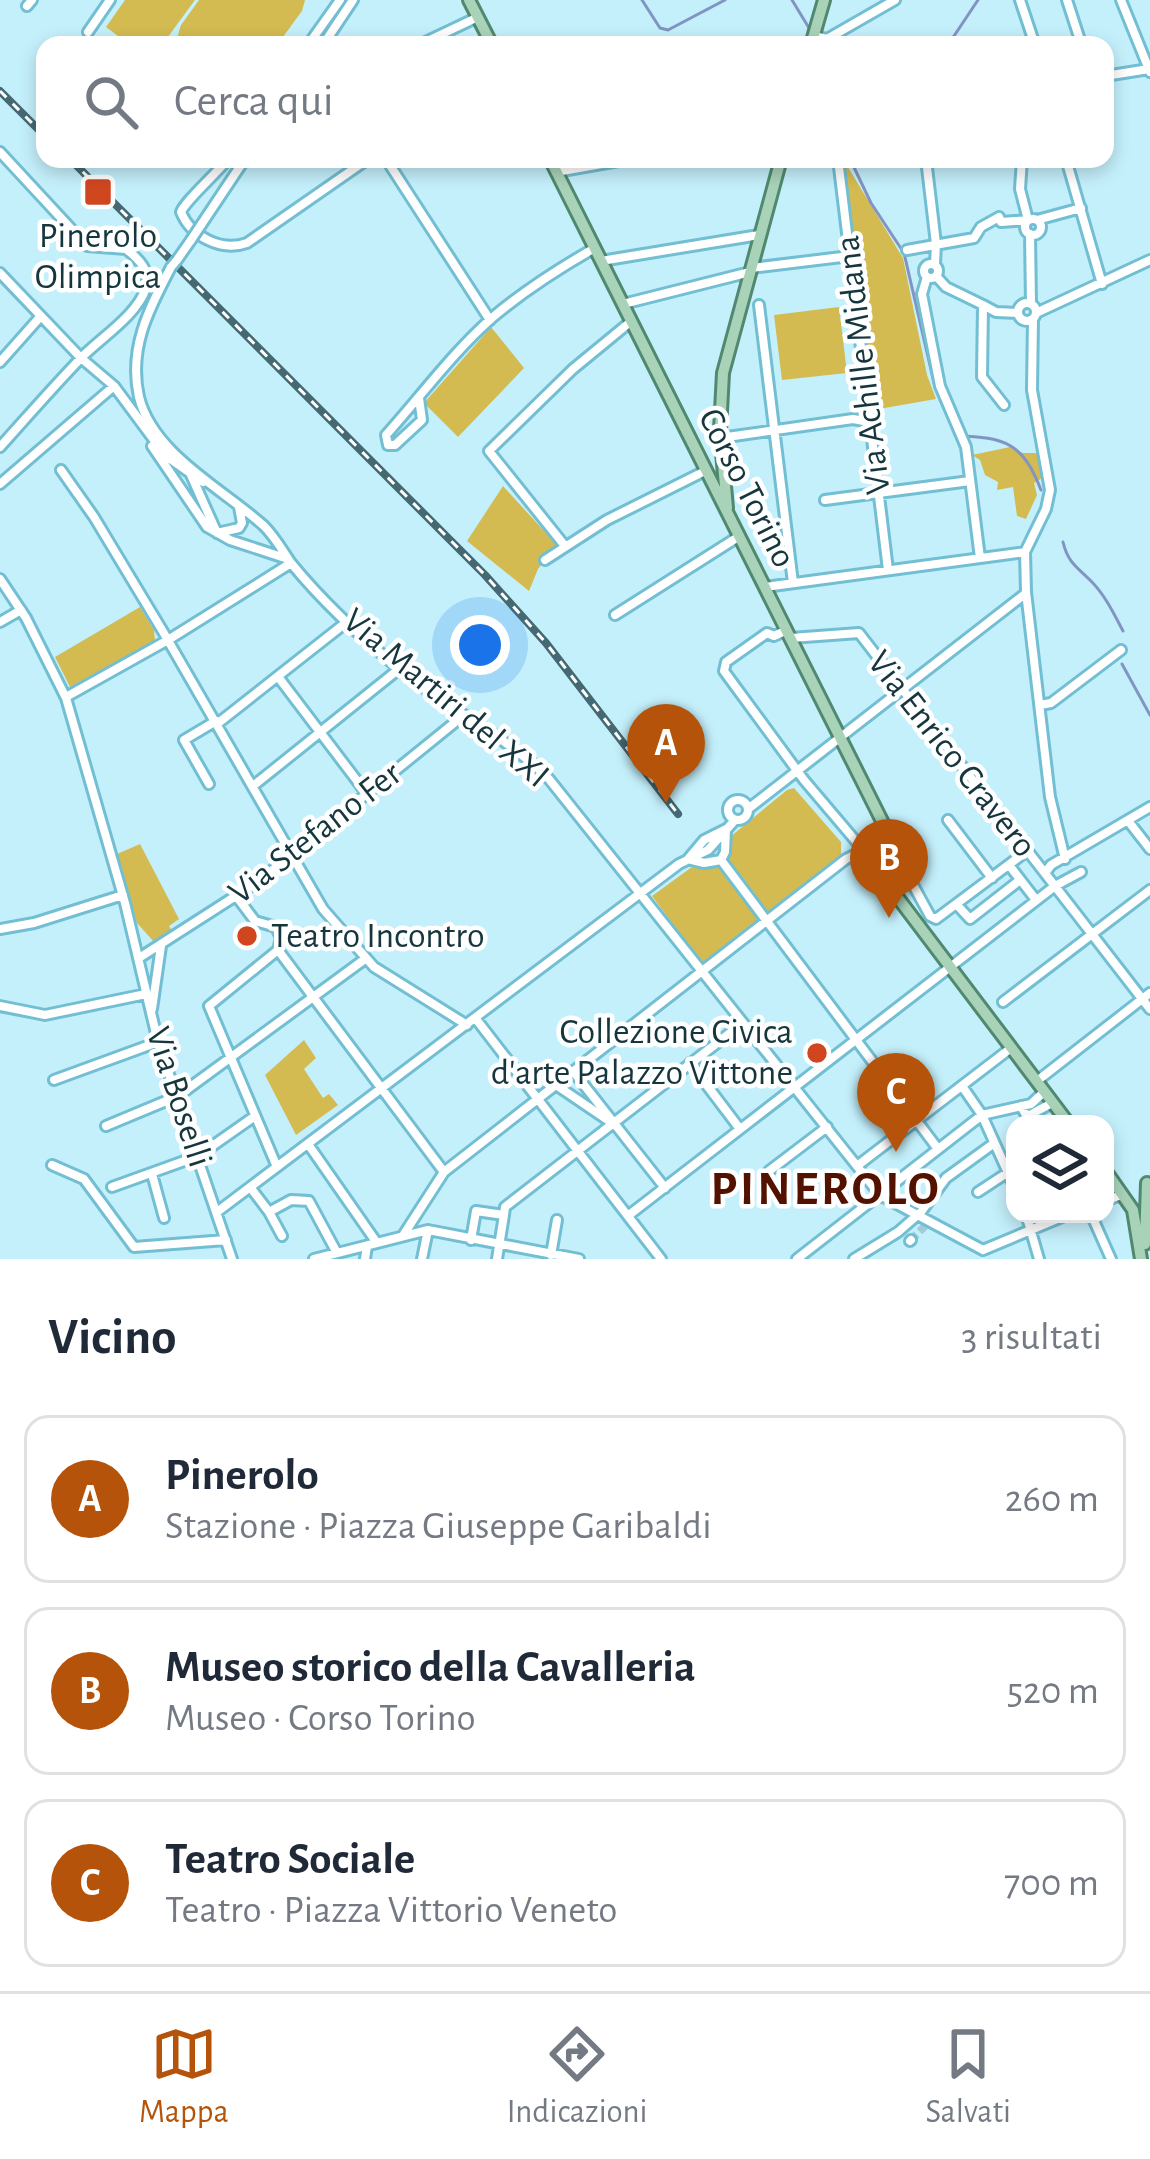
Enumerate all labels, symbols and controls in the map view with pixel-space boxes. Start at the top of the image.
search box [36,36,1114,168]
icon: search [78,69,144,135]
text: Cerca qui [174,79,334,124]
marker: Pinerolo Olimpica [82,176,114,208]
place label: Pinerolo Olimpica [35,218,161,295]
street label: Via Achille Midana [829,233,897,497]
street label: Corso Torino [692,403,802,573]
street label: Via Martiri del XXI [336,602,556,794]
your location [450,615,510,675]
street label: Via Enrico Cravero [861,644,1043,864]
pin: A [627,704,705,803]
street label: Via Stefano Fer [222,755,408,911]
pin: B [850,819,928,918]
place label: Teatro Incontro [271,918,485,954]
marker: Teatro Incontro [234,923,260,949]
place label: Collezione Civica d'arte Palazzo Vittone [491,1014,793,1091]
street label: Via Boselli [140,1023,218,1171]
marker: Collezione Civica d'arte Palazzo Vittone [804,1040,830,1066]
pin: C [857,1053,935,1152]
map controls [1006,1115,1114,1223]
button: layers [1006,1115,1114,1223]
district label: PINEROLO [710,1166,942,1214]
text: Vicino [48,1312,176,1363]
text: 3 risultati [961,1318,1102,1357]
text: Pinerolo [165,1453,319,1498]
text: A [78,1480,102,1519]
text: 260 m [1005,1480,1099,1519]
text: Stazione · Piazza Giuseppe Garibaldi [165,1507,712,1546]
text: Museo storico della Cavalleria [165,1645,696,1690]
text: B [79,1672,101,1711]
text: 520 m [1007,1672,1099,1711]
text: Museo · Corso Torino [165,1699,476,1738]
text: Teatro Sociale [165,1837,415,1882]
text: C [80,1864,100,1903]
text: 700 m [1004,1864,1099,1903]
text: Teatro · Piazza Vittorio Veneto [165,1891,617,1930]
tab: Mappa [139,2021,229,2133]
tab: Indicazioni [507,2021,648,2133]
tab: Salvati [926,2021,1011,2133]

